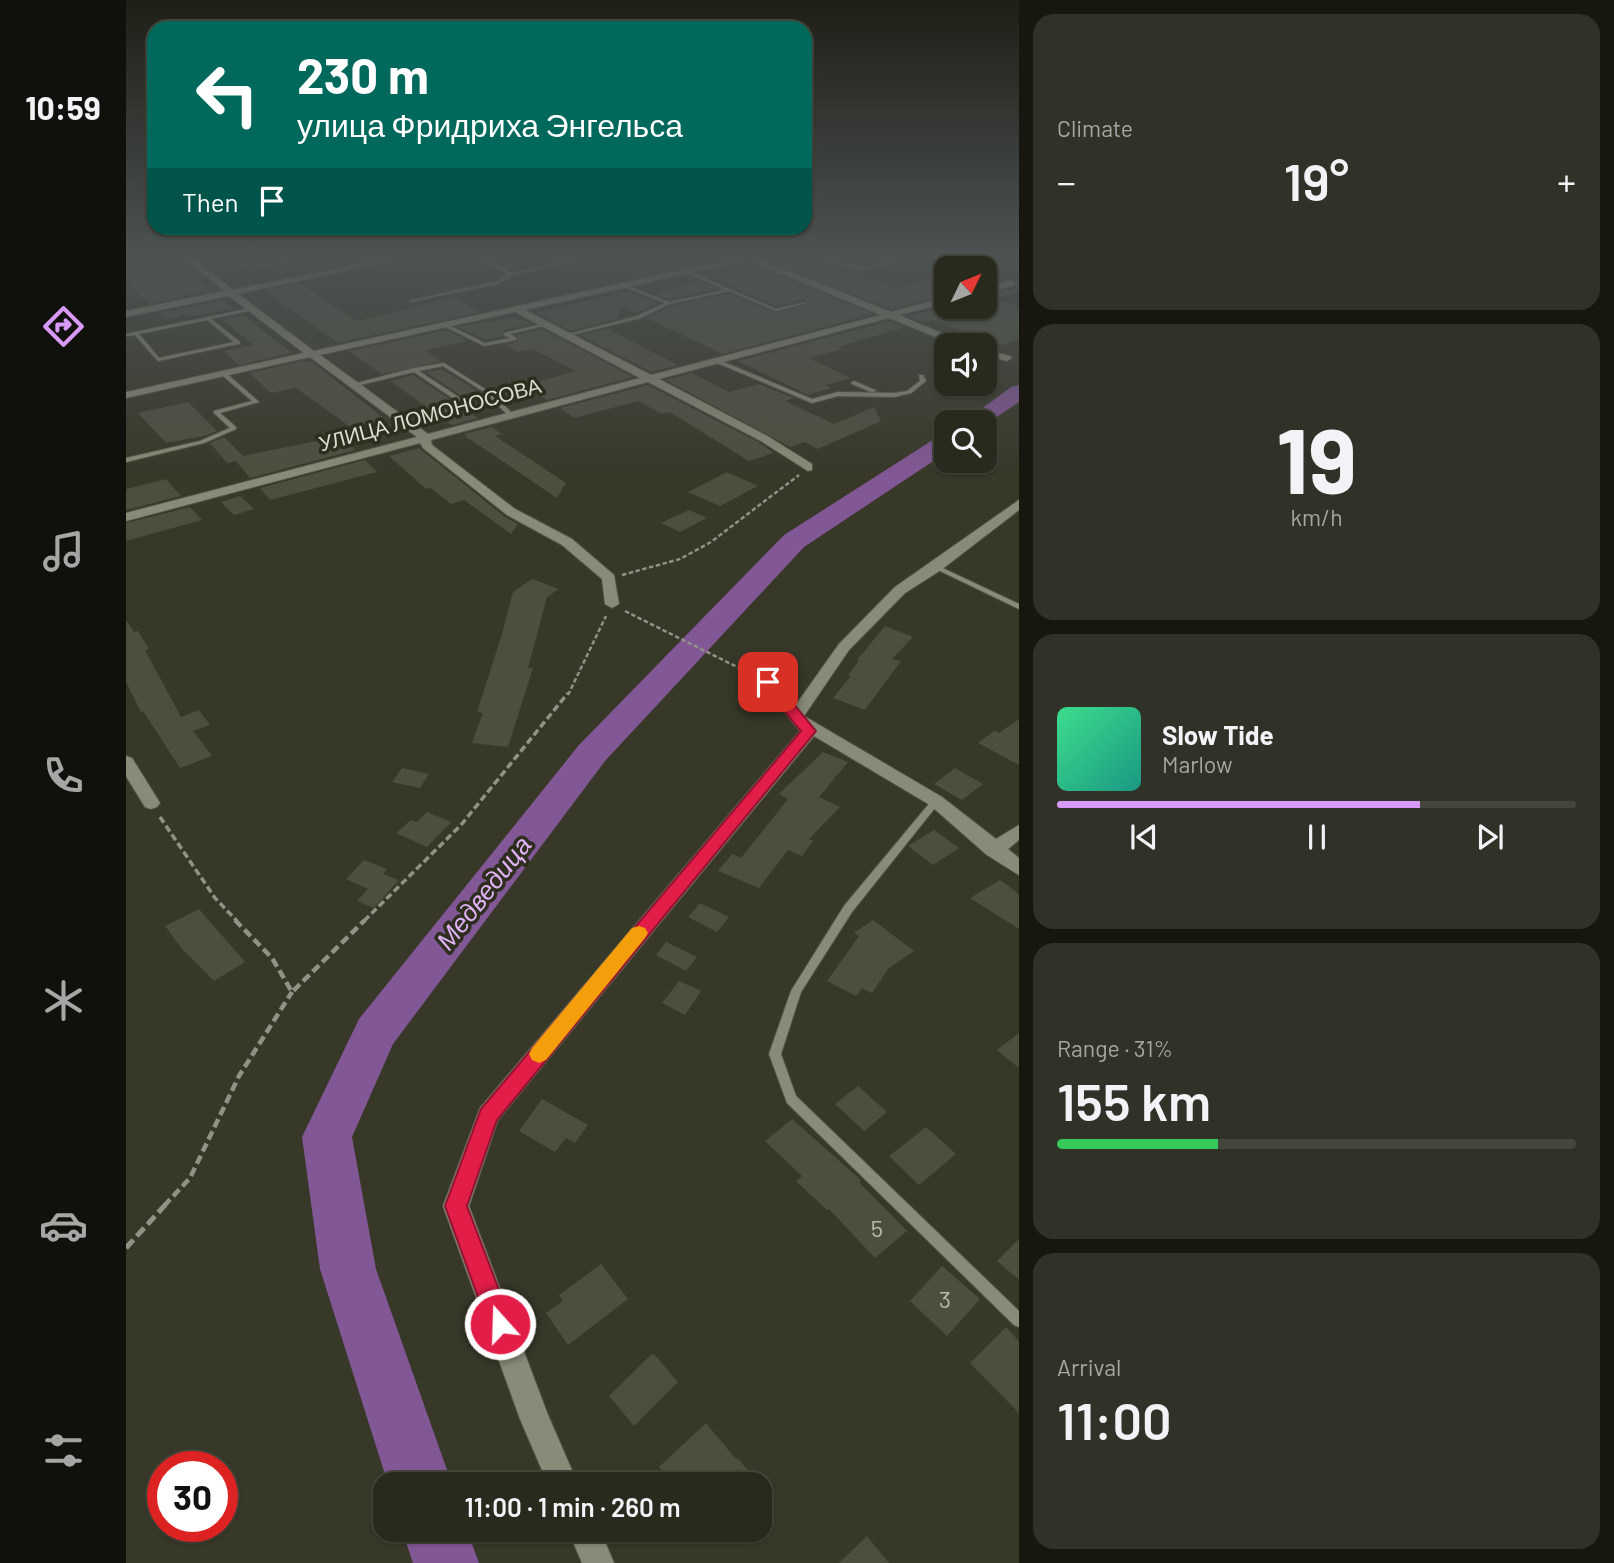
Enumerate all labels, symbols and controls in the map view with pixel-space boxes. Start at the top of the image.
text: 230 m [297,45,429,104]
icon: left [182,49,273,140]
text: 10:59 [25,88,101,126]
text: улица Фридриха Энгельса [297,105,683,143]
text: Climate [1057,114,1133,142]
text: 19° [1284,149,1349,211]
text: − [1057,158,1076,204]
text: + [1557,158,1576,204]
icon: arrive [253,182,291,220]
text: Then [182,186,239,217]
north arrow [934,256,998,318]
map controls [934,256,997,473]
icon: directions [39,302,88,351]
button: sound [934,333,997,396]
street label: УЛИЦА ЛОМОНОСОВА [316,372,543,455]
text: 19 [1276,403,1357,512]
button: search [934,410,997,473]
text: km/h [1290,503,1343,531]
icon: music [39,527,88,576]
pin [738,652,798,712]
icon: arrive [749,663,787,701]
text: Slow Tide [1162,719,1274,750]
text: Marlow [1162,750,1233,778]
icon: phone [39,751,88,800]
icon: previous [1125,818,1163,856]
icon: pause [1298,818,1336,856]
icon: next [1471,818,1509,856]
water label: Медведица [429,829,537,955]
icon: climate [39,976,88,1025]
text: Range · 31% [1057,1034,1173,1062]
text: 155 km [1057,1069,1211,1131]
icon: car [39,1201,88,1250]
house number: 5 [871,1213,883,1242]
house number: 3 [939,1284,951,1313]
position arrow [463,1287,537,1361]
text: Arrival [1057,1353,1121,1381]
text: 11:00 [1057,1388,1172,1450]
icon: filters [39,1426,88,1475]
speed limit sign: 30 [147,1451,238,1542]
text: 11:00 · 1 min · 260 m [464,1491,681,1522]

